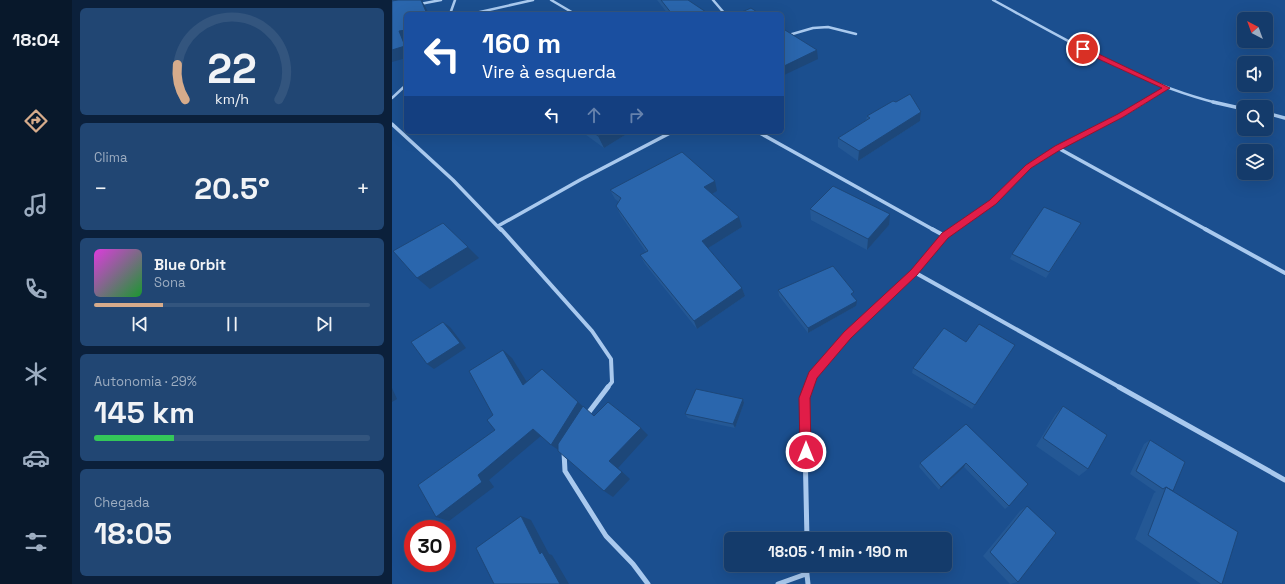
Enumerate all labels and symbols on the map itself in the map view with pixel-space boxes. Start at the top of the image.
north arrow [1237,12,1273,48]
pin [1066,32,1100,66]
position arrow [785,431,827,473]
speed limit sign: 30 [404,520,456,572]

